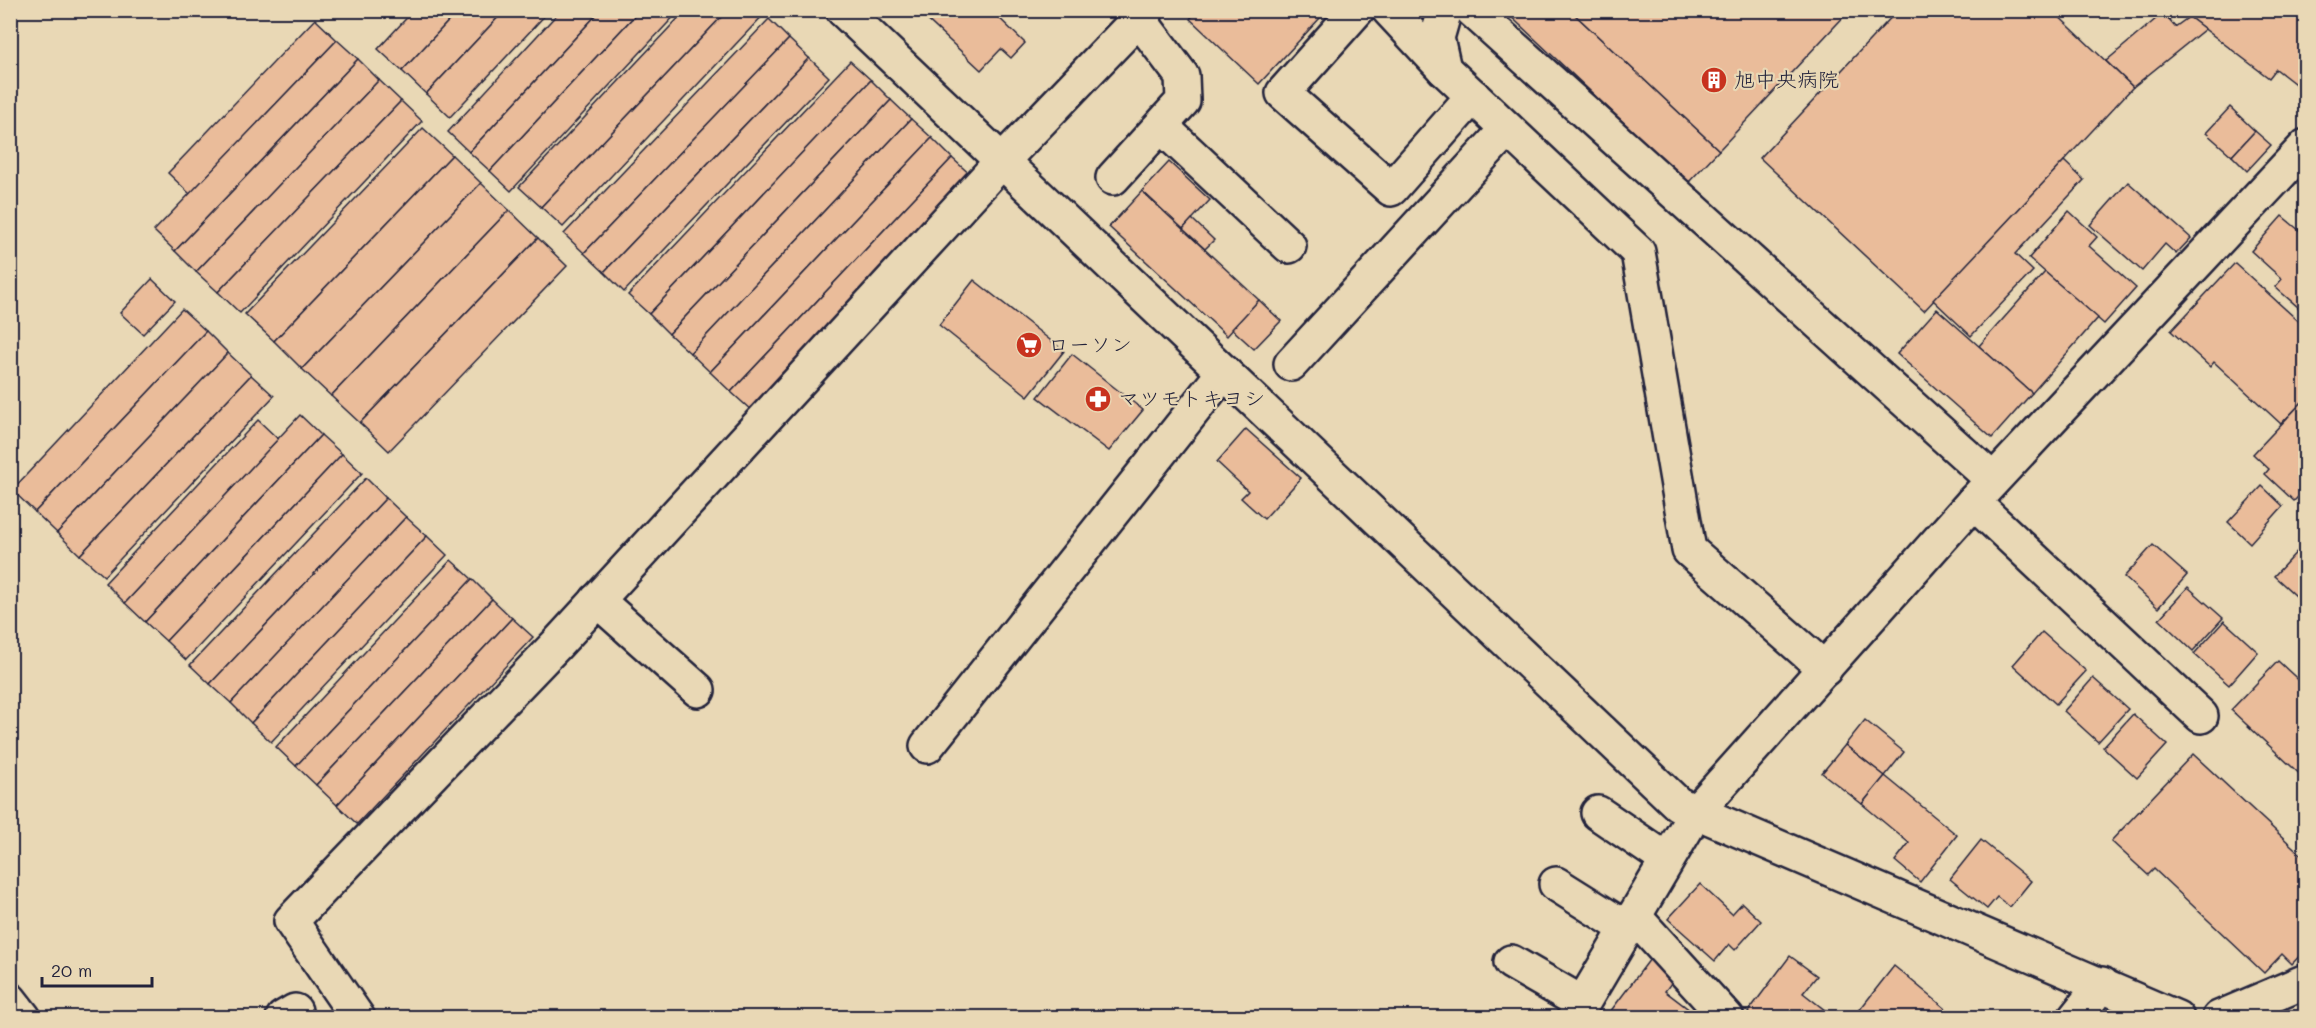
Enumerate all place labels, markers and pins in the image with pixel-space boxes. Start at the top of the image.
building icon: 旭中央病院 [1699,65,1729,95]
place label: 旭中央病院 [1734,65,1839,92]
supermarket icon: ローソン [1014,330,1044,360]
place label: ローソン [1048,330,1132,357]
pharmacy icon: マツモトキヨシ [1083,384,1113,414]
place label: マツモトキヨシ [1118,384,1265,411]

